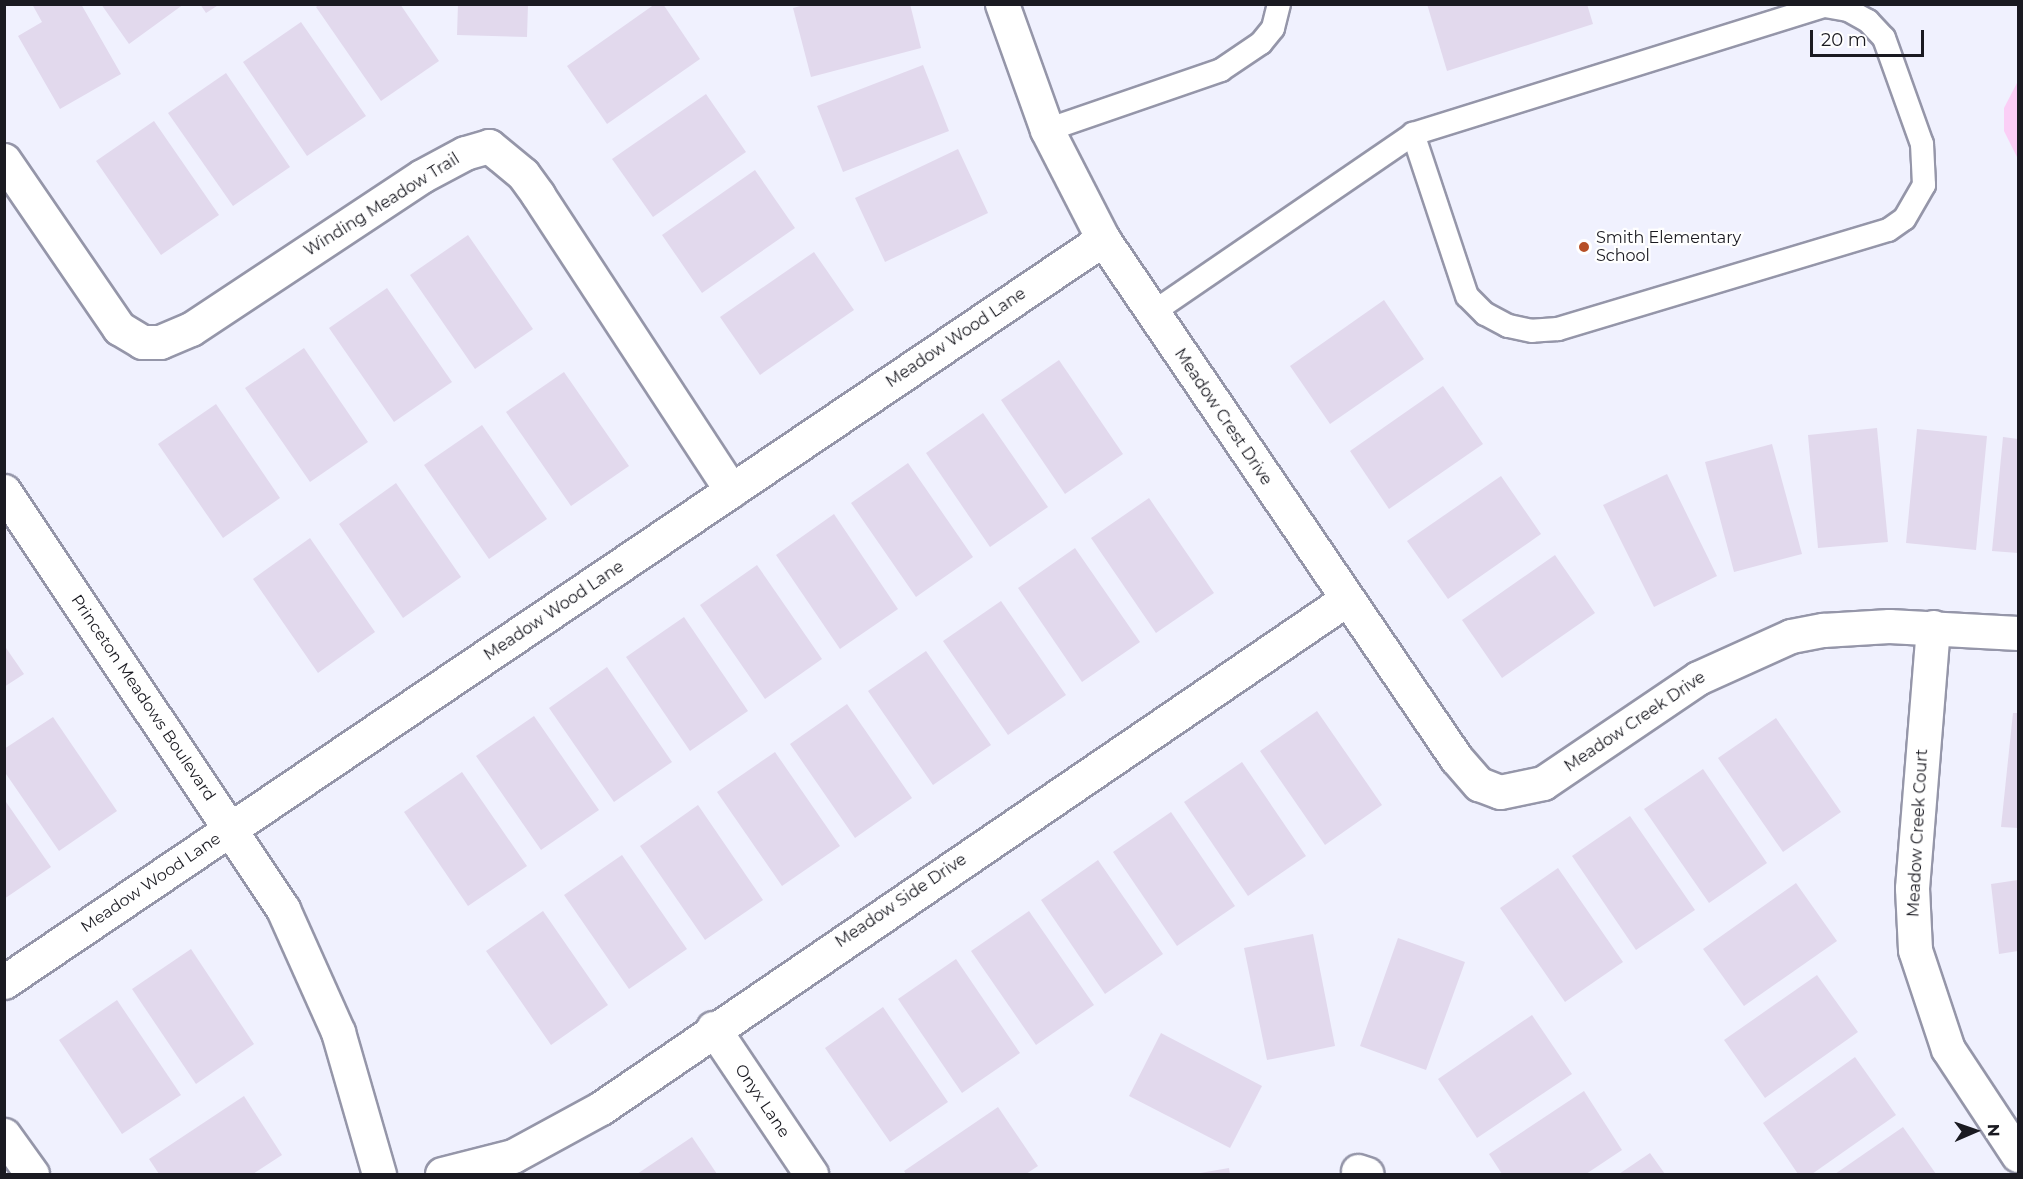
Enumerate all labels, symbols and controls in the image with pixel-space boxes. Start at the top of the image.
scale bar [1813,18,1927,56]
text: 20 m [1821,29,1867,51]
street label: Winding Meadow Trail [301,149,463,261]
place label: Smith Elementary School [1596,228,1741,266]
marker: Smith Elementary School [1577,240,1591,254]
street label: Meadow Wood Lane [882,284,1030,392]
street label: Meadow Crest Drive [1170,345,1276,489]
street label: Meadow Wood Lane [480,557,628,665]
street label: Princeton Meadows Boulevard [67,591,219,805]
street label: Meadow Creek Drive [1561,668,1709,776]
street label: Meadow Creek Court [1904,748,1932,918]
street label: Meadow Wood Lane [77,829,225,937]
street label: Meadow Side Drive [832,850,970,952]
street label: Onyx Lane [730,1061,794,1141]
north arrow [1945,1101,2005,1161]
text: N [1984,1124,2003,1137]

